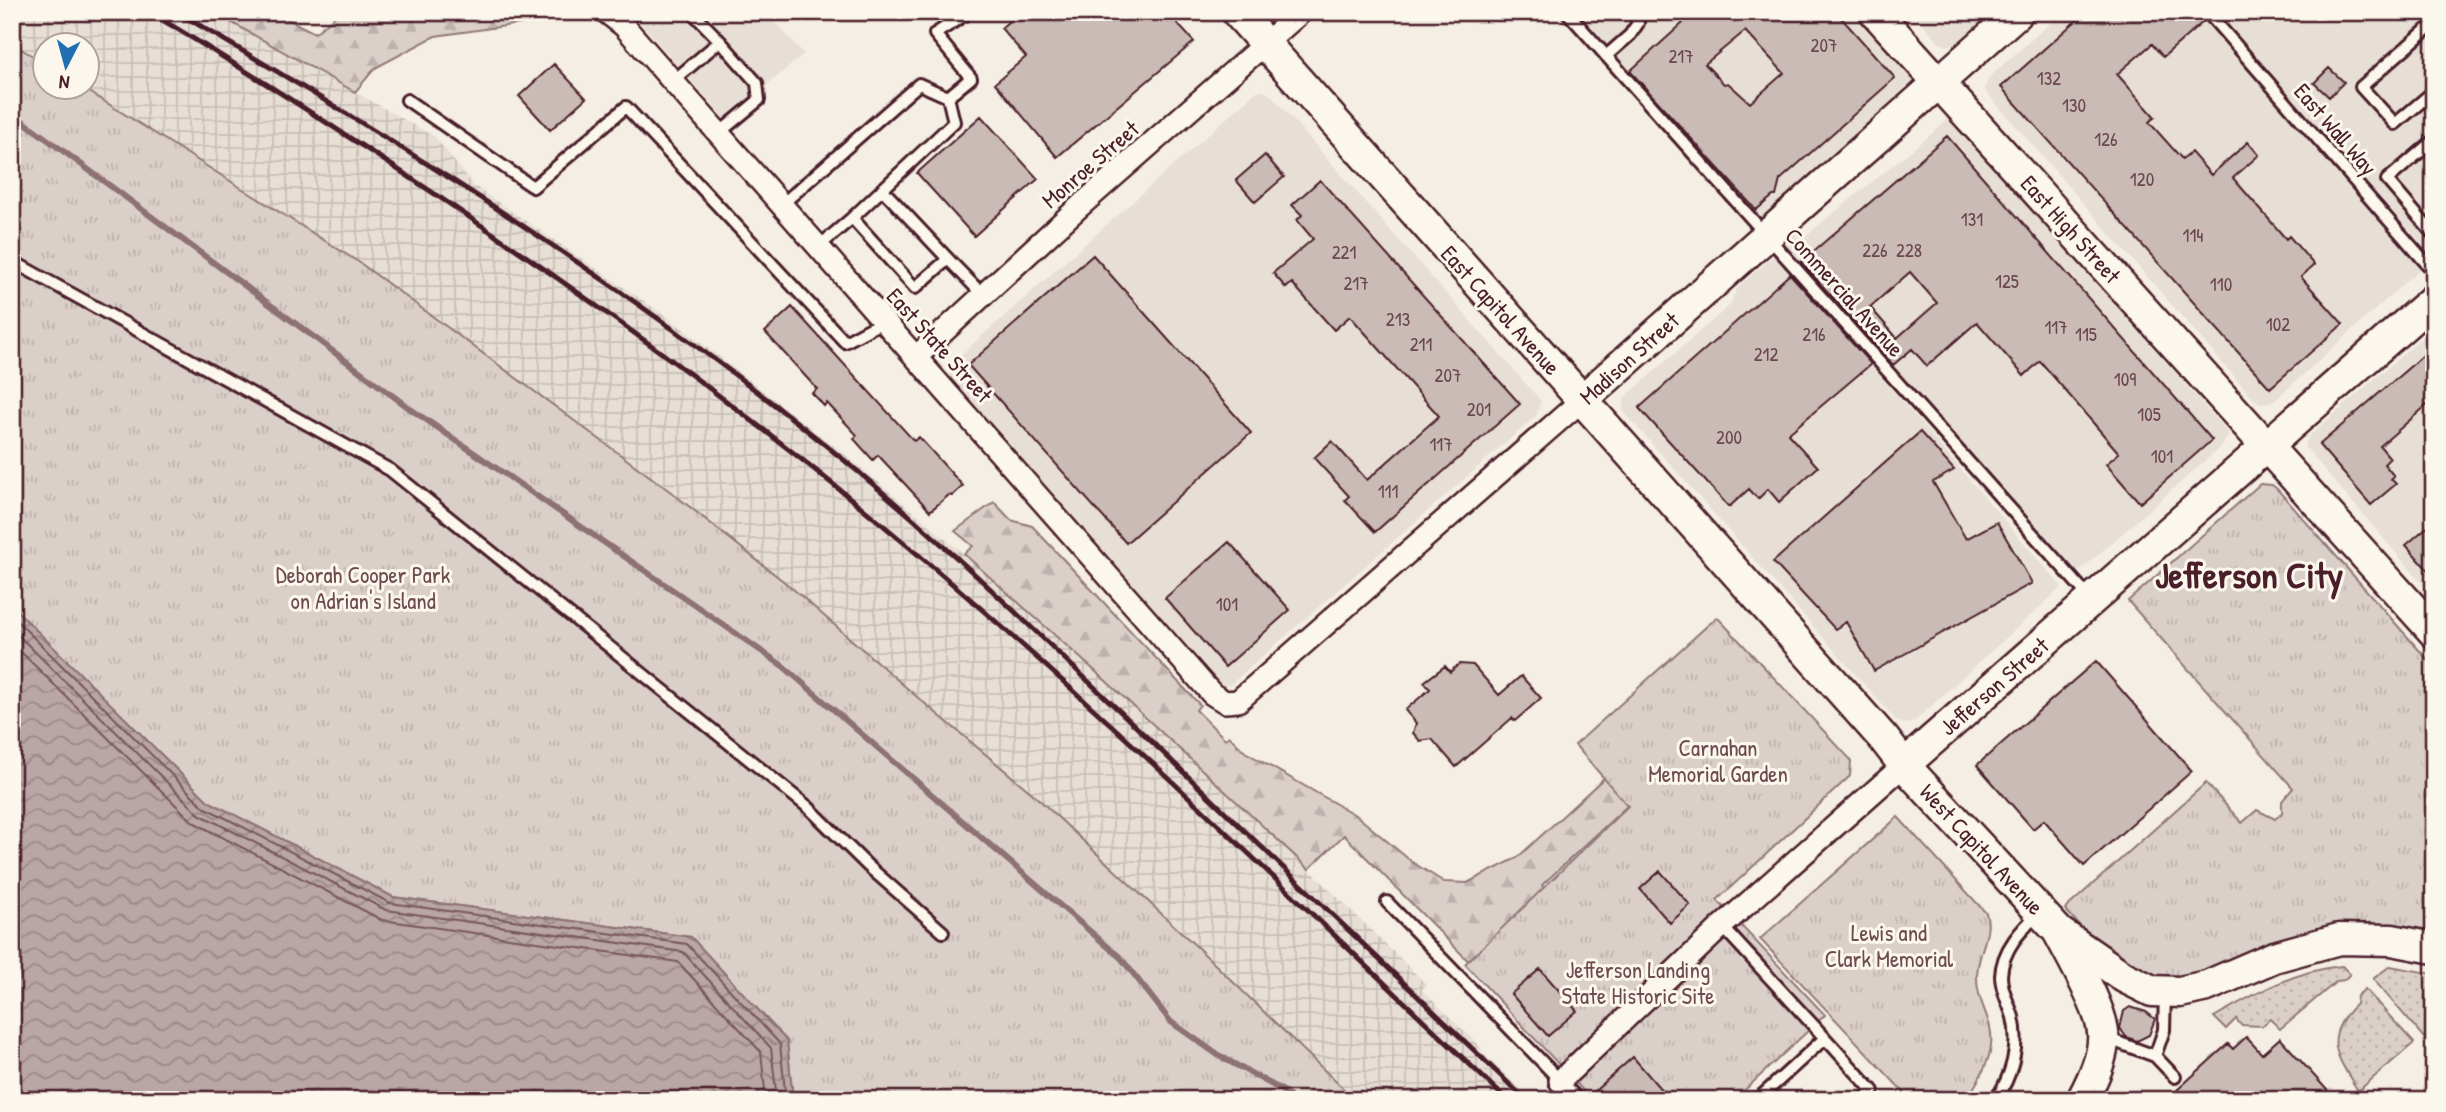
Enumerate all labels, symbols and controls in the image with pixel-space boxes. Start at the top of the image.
north arrow [32,32,102,102]
house number: 207 [1811,32,1837,58]
house number: 217 [1668,43,1694,69]
house number: 132 [2037,65,2061,91]
text: N [58,69,71,96]
street label: East Wall Way [2287,76,2385,182]
house number: 130 [2062,92,2086,118]
street label: Monroe Street [1035,112,1146,215]
house number: 126 [2094,126,2118,152]
house number: 120 [2130,166,2154,192]
street label: East High Street [2014,168,2129,291]
house number: 131 [1961,206,1983,232]
street label: Commercial Avenue [1779,221,1911,363]
house number: 114 [2183,222,2203,248]
house number: 226 [1862,237,1888,263]
house number: 228 [1896,237,1922,263]
street label: East Capitol Avenue [1434,238,1568,382]
house number: 221 [1332,239,1356,265]
house number: 125 [1995,268,2019,294]
house number: 217 [1343,270,1369,296]
house number: 110 [2210,271,2232,297]
street label: East State Street [880,281,1001,410]
street label: Madison Street [1572,304,1686,411]
house number: 213 [1386,306,1410,332]
house number: 102 [2266,311,2290,337]
house number: 117 [2044,314,2068,340]
house number: 216 [1802,321,1826,347]
house number: 115 [2075,321,2097,347]
house number: 211 [1410,331,1432,357]
house number: 212 [1754,341,1778,367]
house number: 207 [1435,362,1461,388]
house number: 109 [2114,366,2136,392]
house number: 201 [1467,396,1491,422]
house number: 105 [2137,401,2161,427]
house number: 200 [1716,424,1742,450]
house number: 117 [1429,431,1453,457]
house number: 101 [2151,443,2173,469]
house number: 111 [1378,478,1398,504]
district label: Jefferson City [2155,549,2343,600]
park label: Deborah Cooper Park on Adrian's Island [276,559,451,616]
house number: 101 [1216,591,1238,617]
street label: Jefferson Street [1933,629,2056,742]
park label: Carnahan Memorial Garden [1648,732,1788,789]
street label: West Capitol Avenue [1913,777,2051,921]
park label: Lewis and Clark Memorial [1825,917,1954,974]
park label: Jefferson Landing State Historic Site [1562,954,1714,1011]

